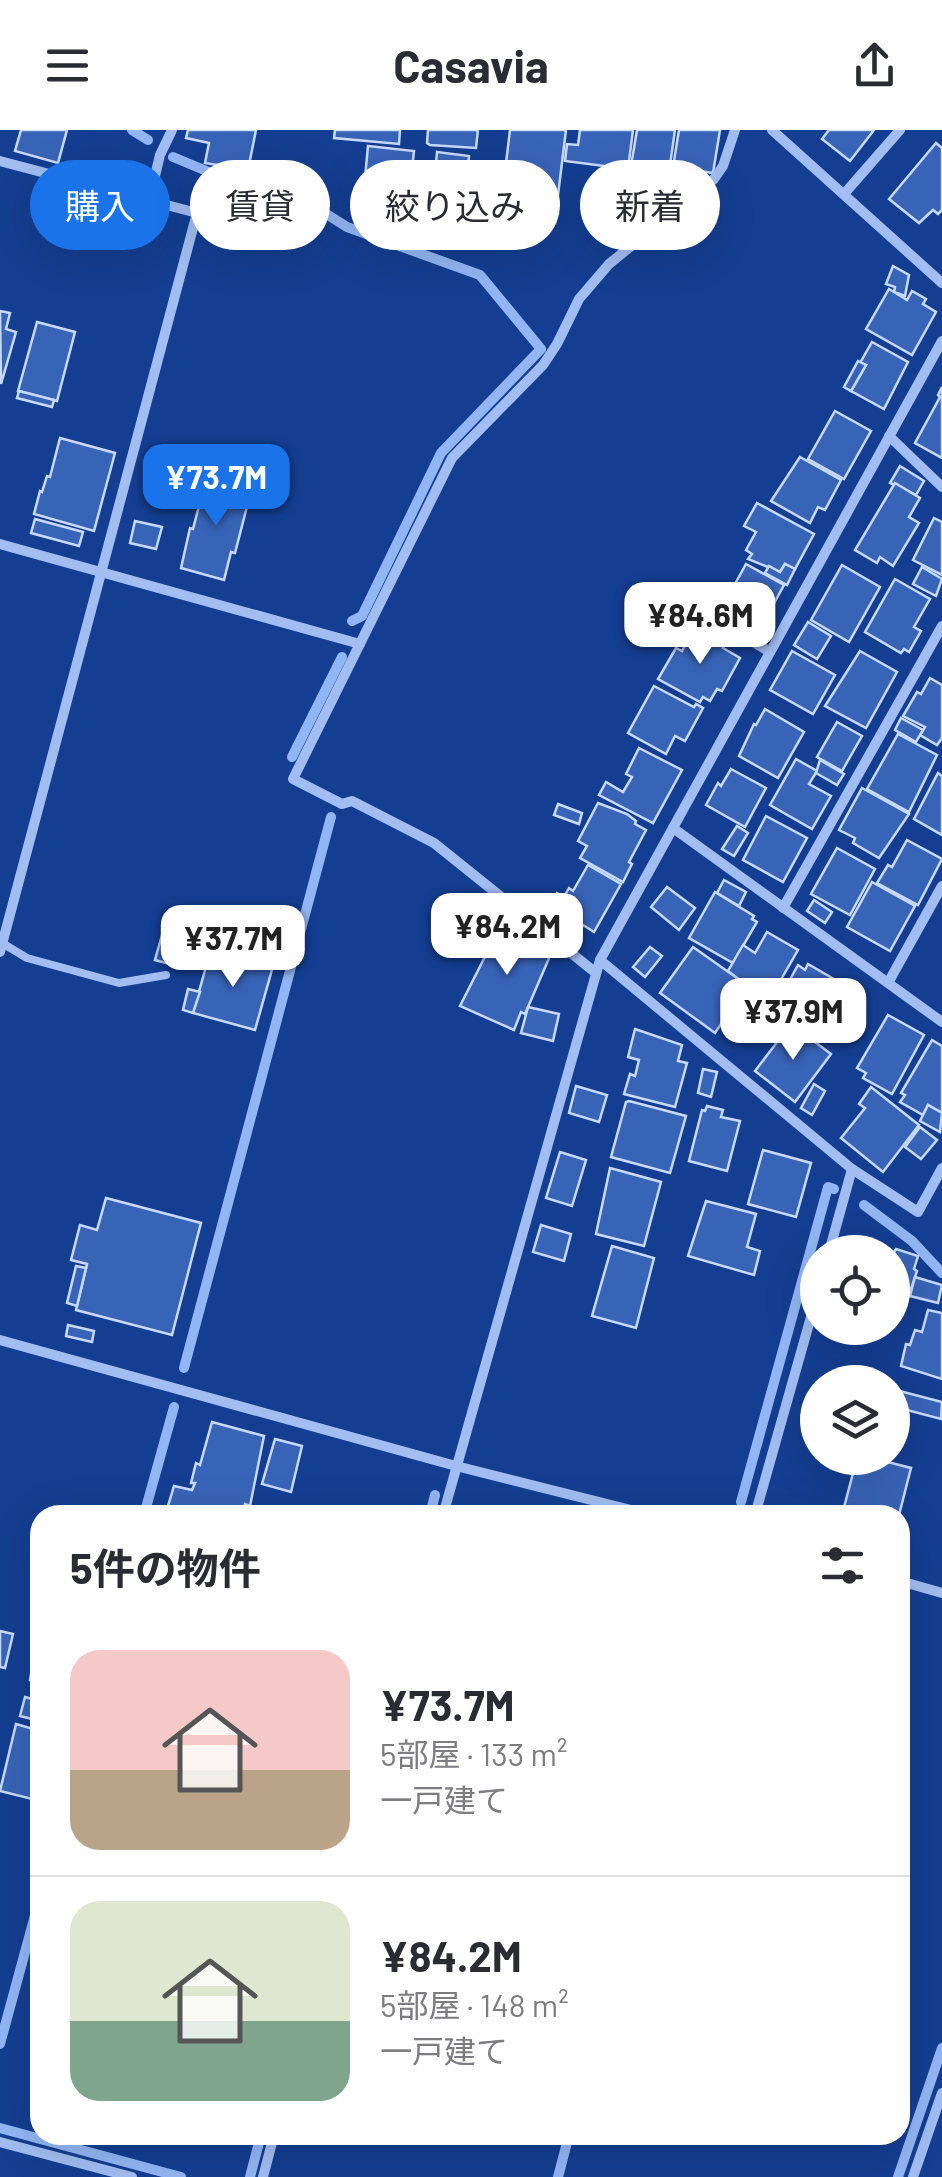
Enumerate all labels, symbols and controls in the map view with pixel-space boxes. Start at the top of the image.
icon: menu [40,38,95,93]
text: Casavia [393,38,549,92]
icon: share [847,38,902,93]
chip: 購入 [30,160,170,250]
chip: 賃貸 [190,160,330,250]
chip: 絞り込み [350,160,560,250]
chip: 新着 [580,160,720,250]
pin: ¥73.7M [135,444,297,529]
text: ¥73.7M [165,457,267,495]
pin: ¥84.6M [619,582,781,667]
text: ¥84.6M [646,595,754,633]
pin: ¥84.2M [426,893,588,978]
pin: ¥37.7M [152,905,314,990]
text: ¥84.2M [453,906,561,944]
text: ¥37.7M [183,918,283,956]
pin: ¥37.9M [712,978,874,1063]
text: ¥37.9M [742,991,844,1029]
map controls [800,1235,910,1475]
button: locate [800,1235,910,1345]
button: layers [800,1365,910,1475]
icon: filters [815,1538,870,1593]
text: 5件の物件 [70,1542,261,1592]
text: ¥73.7M [380,1679,515,1729]
icon: home [150,1690,270,1810]
text: 5部屋 · 133 m² [380,1734,567,1772]
text: 一戸建て [380,1780,508,1818]
text: ¥84.2M [380,1930,522,1980]
icon: home [150,1941,270,2061]
text: 5部屋 · 148 m² [380,1985,569,2023]
text: 一戸建て [380,2031,508,2069]

